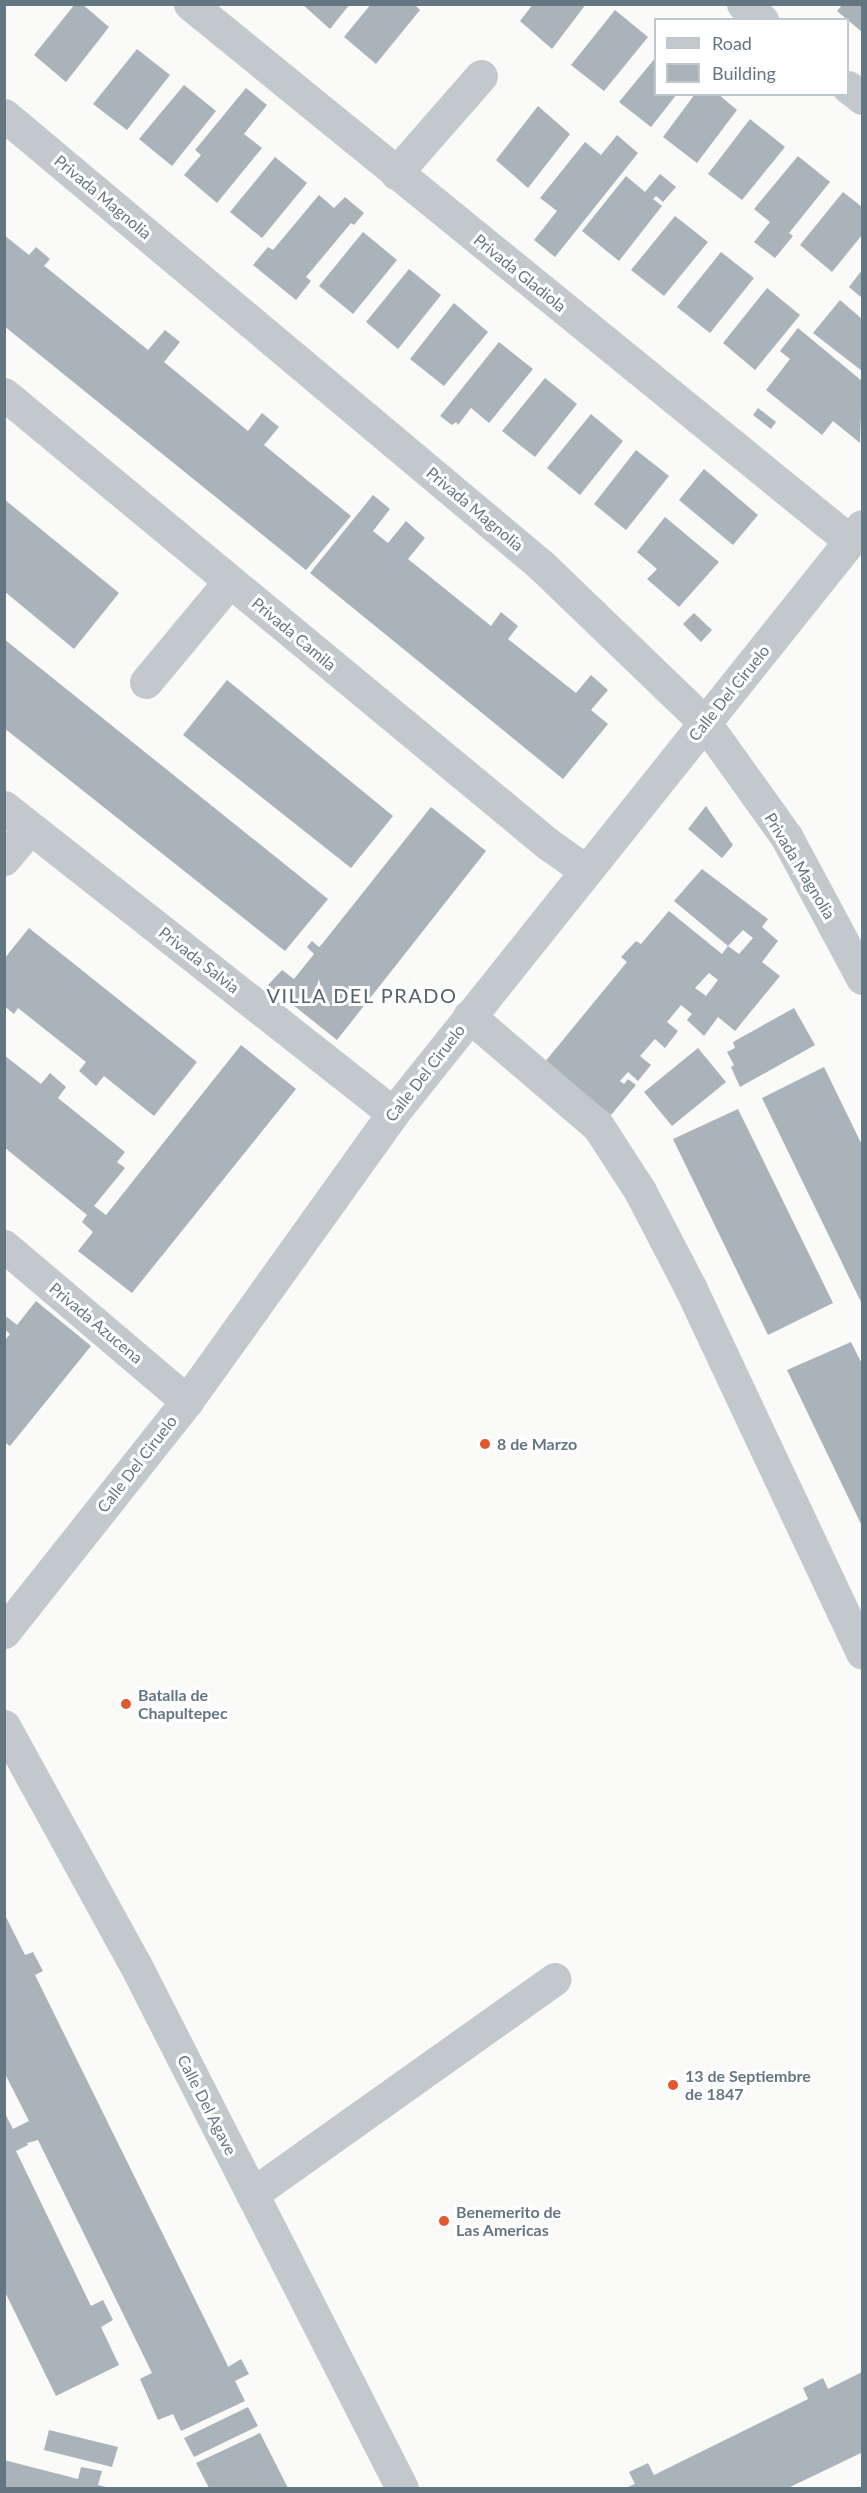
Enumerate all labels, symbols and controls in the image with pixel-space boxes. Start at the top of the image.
legend [654,18,849,96]
text: Road [712,32,752,54]
text: Building [712,62,776,84]
street label: Privada Magnolia [51,151,155,243]
street label: Privada Gladiola [470,230,570,316]
street label: Privada Magnolia [423,463,527,555]
street label: Privada Camila [248,593,340,675]
street label: Calle Del Ciruelo [685,641,773,745]
street label: Privada Magnolia [761,809,839,923]
street label: Privada Salvia [155,923,243,997]
district label: VILLA DEL PRADO [266,983,458,1007]
street label: Calle Del Ciruelo [381,1021,469,1125]
street label: Privada Azucena [45,1278,147,1368]
street label: Calle Del Ciruelo [93,1412,181,1516]
place label: 8 de Marzo [497,1434,577,1454]
marker: 8 de Marzo [478,1437,492,1451]
place label: Batalla de Chapultepec [138,1685,228,1723]
marker: Batalla de Chapultepec [119,1697,133,1711]
street label: Calle Del Agave [173,2051,241,2159]
place label: 13 de Septiembre de 1847 [685,2066,811,2104]
marker: 13 de Septiembre de 1847 [666,2078,680,2092]
place label: Benemerito de Las Americas [456,2202,561,2240]
marker: Benemerito de Las Americas [437,2214,451,2228]

